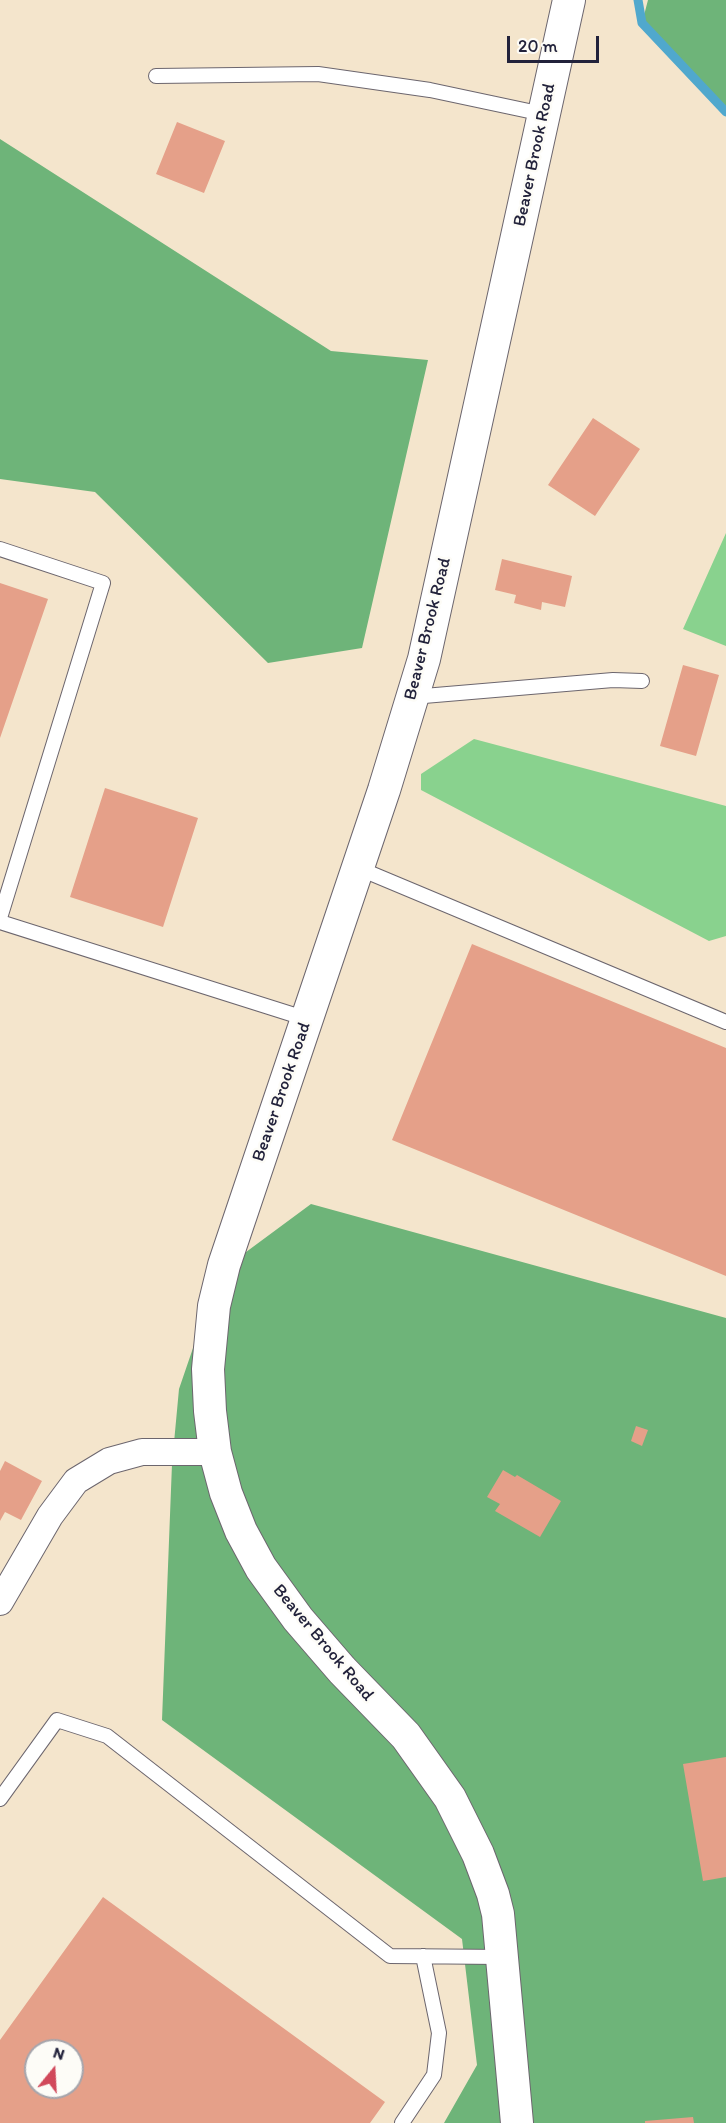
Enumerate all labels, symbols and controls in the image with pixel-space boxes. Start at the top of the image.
scale bar [510,24,602,62]
text: 20 m [518,35,558,57]
street label: Beaver Brook Road [509,81,561,229]
street label: Beaver Brook Road [400,556,456,702]
street label: Beaver Brook Road [248,1019,316,1165]
street label: Beaver Brook Road [268,1580,378,1706]
north arrow [24,2039,84,2099]
text: N [51,2043,67,2064]

